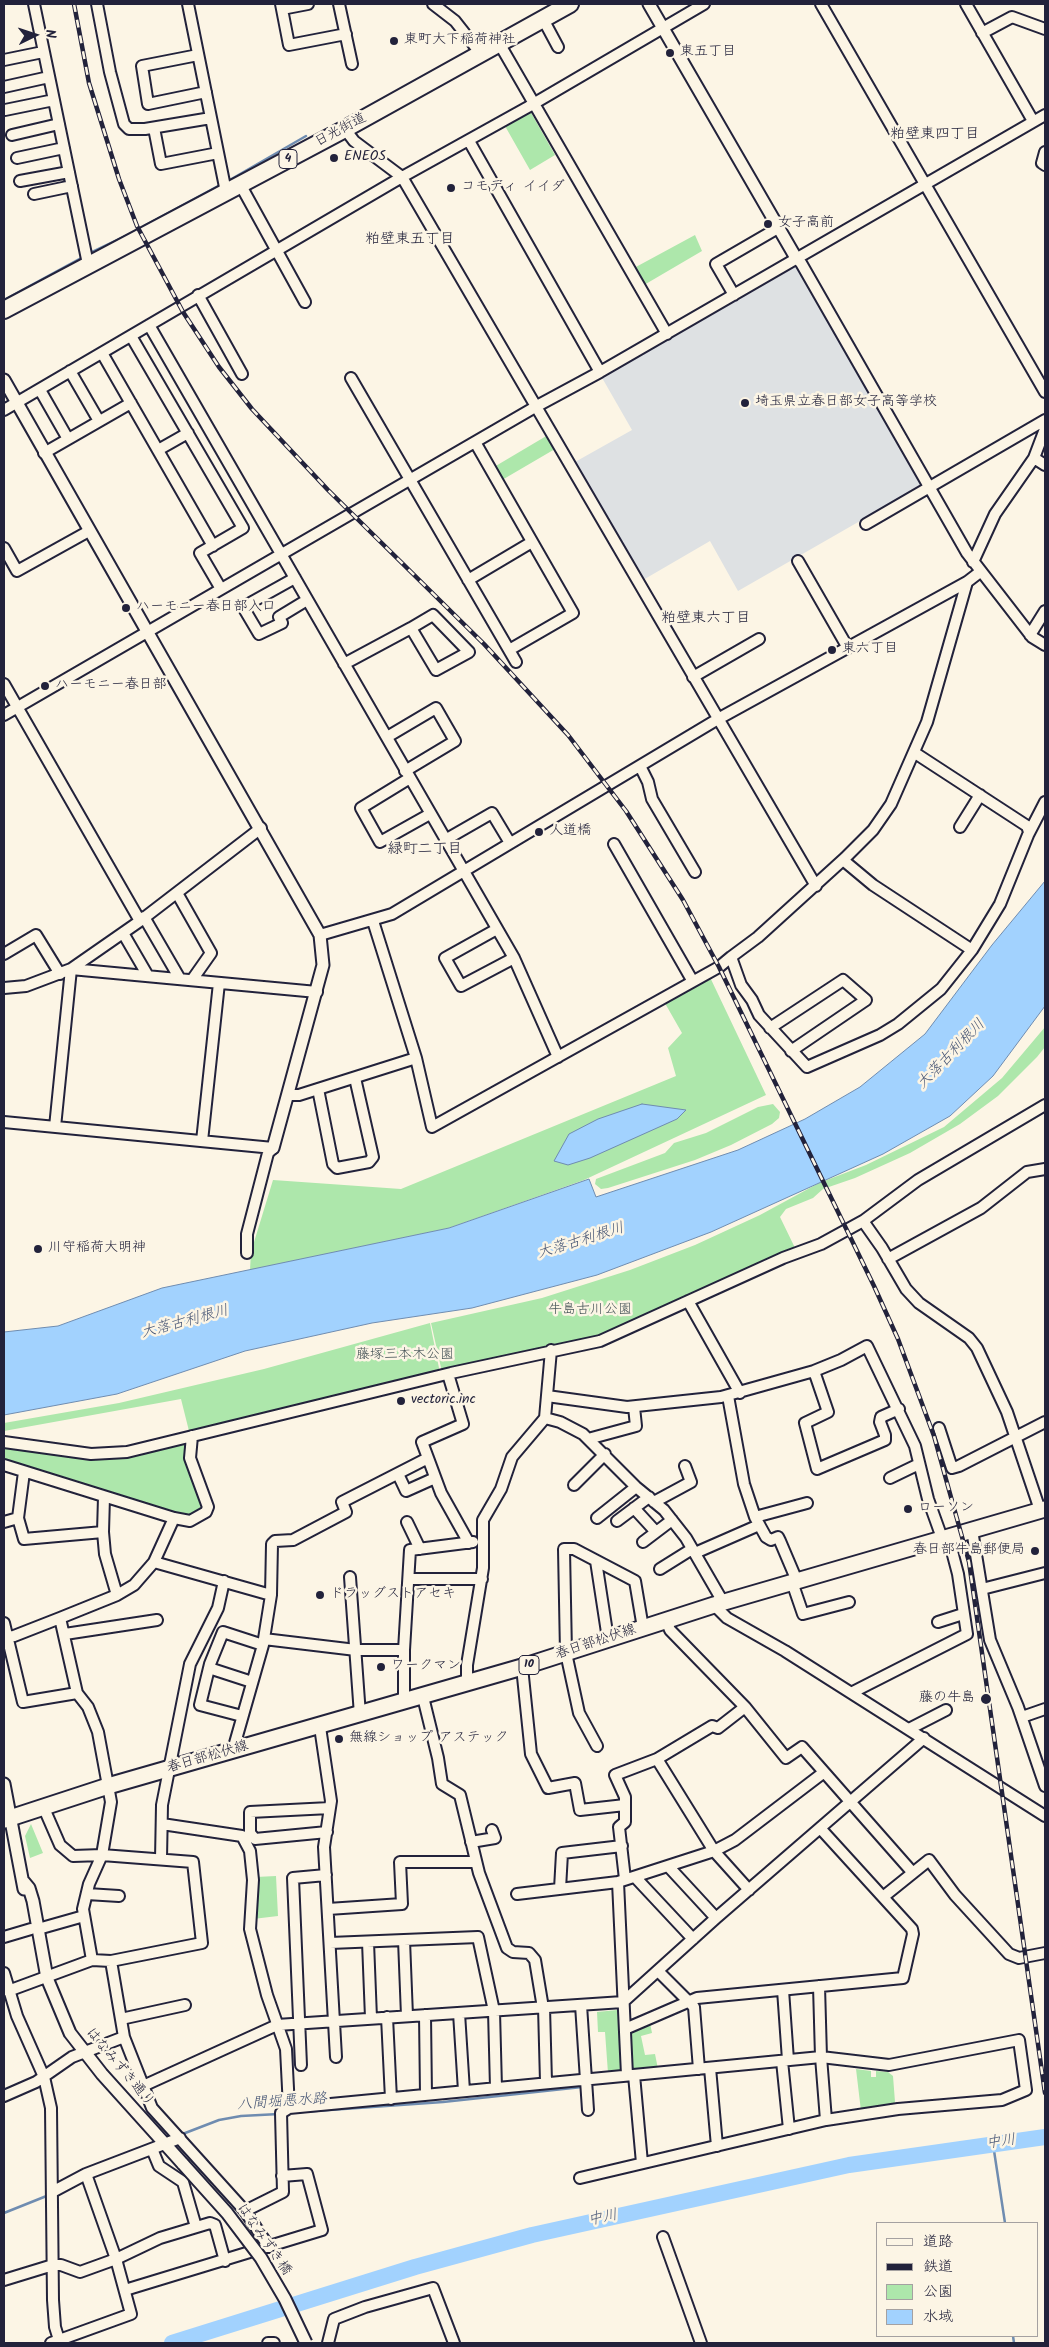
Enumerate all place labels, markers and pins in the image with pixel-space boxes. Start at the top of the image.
place label: 東町大下稲荷神社 [404,33,516,49]
marker: 東町大下稲荷神社 [388,35,400,47]
place label: 東五丁目 [680,45,736,61]
marker: 東五丁目 [664,47,676,59]
place label: ENEOS [344,150,386,166]
marker: ENEOS [328,152,340,164]
place label: コモディ イイダ [461,180,565,196]
marker: コモディ イイダ [445,182,457,194]
place label: 女子高前 [778,216,834,232]
marker: 女子高前 [762,218,774,230]
place label: 埼玉県立春日部女子高等学校 [755,395,937,411]
marker: 埼玉県立春日部女子高等学校 [739,397,751,409]
place label: ハーモニー春日部入口 [136,600,276,616]
marker: ハーモニー春日部入口 [120,602,132,614]
place label: 東六丁目 [842,642,898,658]
marker: 東六丁目 [826,644,838,656]
place label: ハーモニー春日部 [55,678,167,694]
marker: ハーモニー春日部 [39,680,51,692]
place label: 人道橋 [549,824,591,840]
marker: 人道橋 [533,826,545,838]
place label: 川守稲荷大明神 [48,1241,146,1257]
marker: 川守稲荷大明神 [32,1243,44,1255]
place label: vectoric.inc [411,1393,476,1409]
marker: vectoric.inc [395,1395,407,1407]
place label: ローソン [918,1501,974,1517]
marker: ローソン [902,1503,914,1515]
place label: 春日部牛島郵便局 [913,1543,1025,1559]
marker: 春日部牛島郵便局 [1029,1545,1041,1557]
place label: ドラッグストアセキ [330,1587,456,1603]
marker: ドラッグストアセキ [314,1589,326,1601]
place label: ワークマン [391,1659,461,1675]
marker: ワークマン [375,1661,387,1673]
place label: 藤の牛島 [919,1691,975,1707]
marker: 藤の牛島 [979,1692,993,1706]
place label: 無線ショップ アステック [349,1731,509,1747]
marker: 無線ショップ アステック [333,1733,345,1745]

